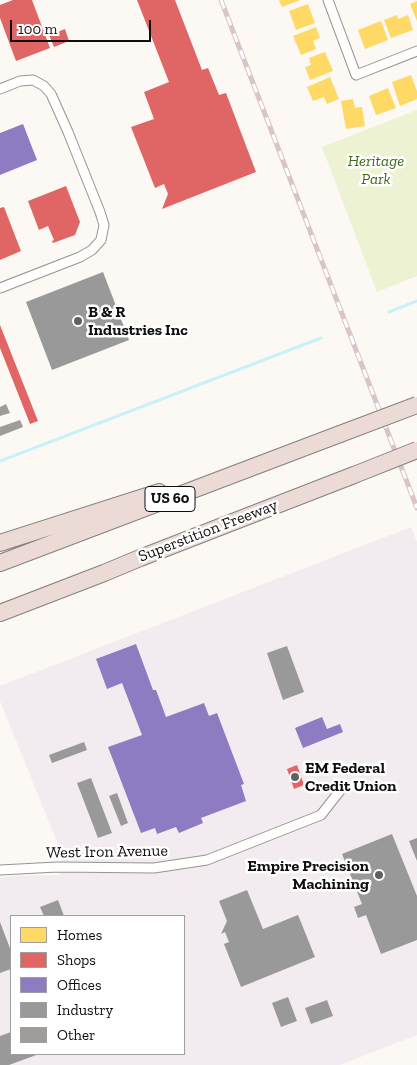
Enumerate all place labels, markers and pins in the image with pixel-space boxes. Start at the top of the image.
place label: B & R Industries Inc [88,302,188,340]
marker: B & R Industries Inc [72,315,84,327]
place label: EM Federal Credit Union [305,758,397,796]
marker: EM Federal Credit Union [289,771,301,783]
place label: Empire Precision Machining [247,856,369,894]
marker: Empire Precision Machining [373,869,385,881]

